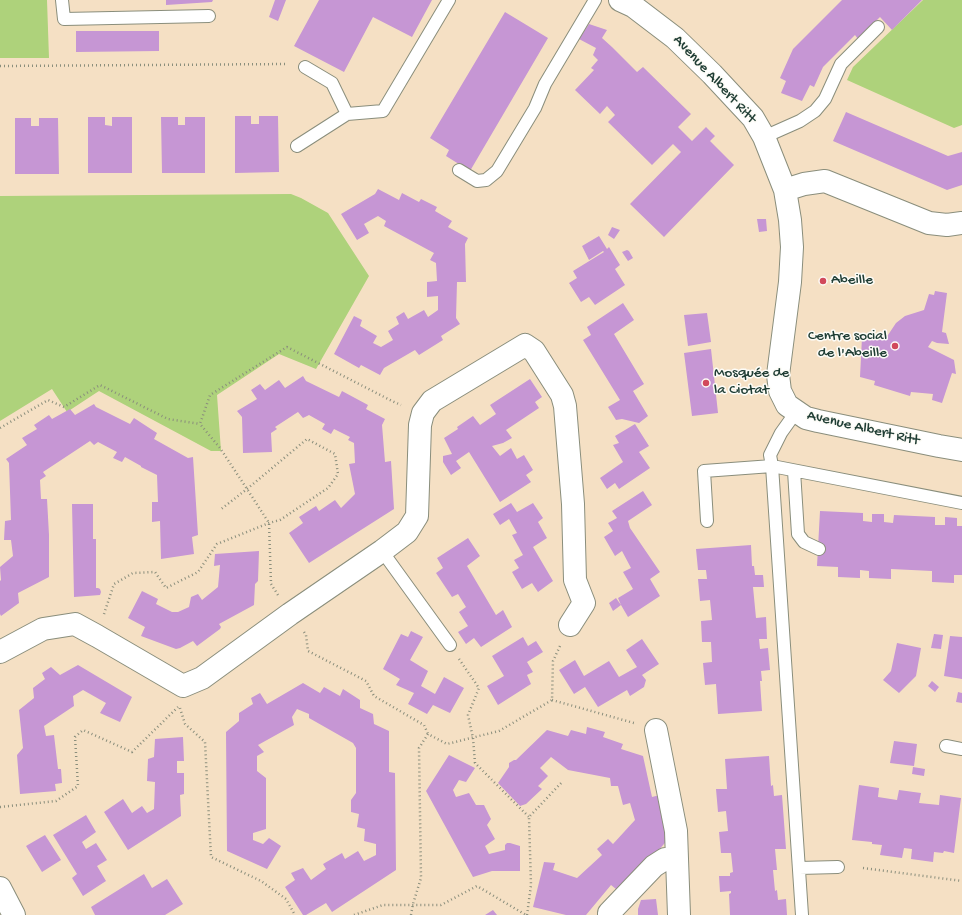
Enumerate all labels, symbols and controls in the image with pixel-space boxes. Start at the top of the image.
street label: Avenue Albert Ritt [668,32,760,128]
place label: Abeille [831,272,873,290]
marker: Abeille [818,276,828,286]
place label: Centre social de l'Abeille [808,328,887,363]
marker: Centre social de l'Abeille [890,341,900,351]
place label: Mosquée de la Ciotat [714,365,789,400]
marker: Mosquée de la Ciotat [701,378,711,388]
street label: Avenue Albert Ritt [805,407,921,451]

